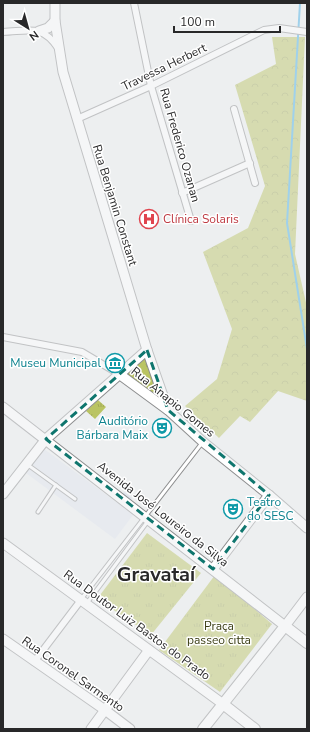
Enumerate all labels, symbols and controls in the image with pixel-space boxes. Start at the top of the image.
north arrow [8,8,48,48]
scale bar [174,8,280,34]
text: 100 m [180,14,215,30]
text: N [26,27,42,44]
street label: Travessa Herbert [119,39,210,94]
street label: Rua Frederico Ozanan [156,86,204,204]
street label: Rua Benjamin Constant [89,142,141,268]
hospital icon: Clínica Solaris [138,208,160,230]
place label: Clínica Solaris [163,211,239,227]
museum icon: Museu Municipal [104,352,126,374]
place label: Museu Municipal [10,355,101,371]
street label: Rua Anapio Gomes [128,363,218,441]
place label: Auditório Bárbara Maix [76,413,149,443]
theatre icon: Auditório Bárbara Maix [151,417,173,439]
street label: Avenida José Loureiro da Silva [94,458,232,570]
place label: Teatro do SESC [247,494,293,524]
theatre icon: Teatro do SESC [222,498,244,520]
district label: Gravataí [117,561,197,588]
street label: Rua Doutor Luiz Bastos do Prado [60,566,214,684]
park label: Praça passeo citta [187,618,251,648]
street label: Rua Coronel Sarmento [19,633,128,716]

